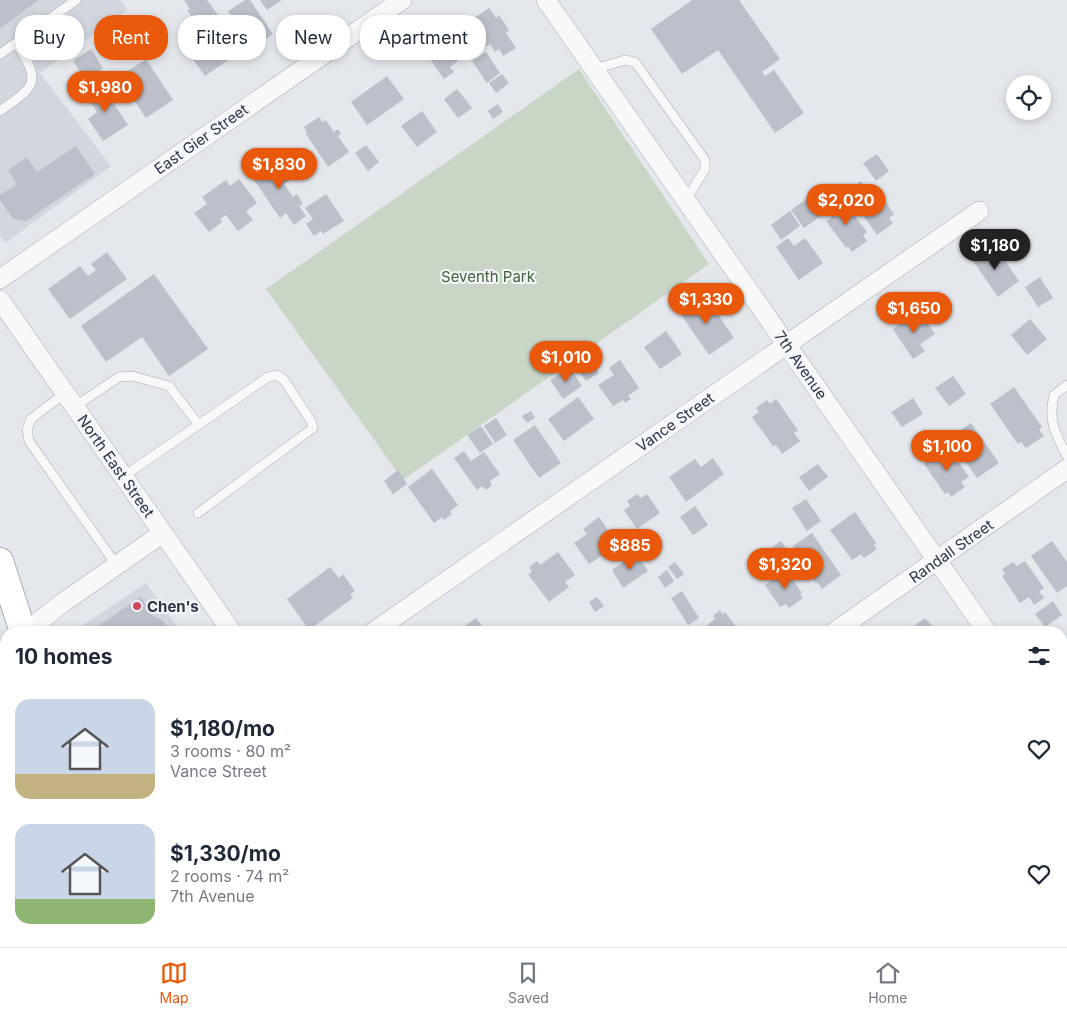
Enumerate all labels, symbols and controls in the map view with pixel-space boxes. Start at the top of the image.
chip: Buy [15,15,84,60]
chip: Rent [94,15,168,60]
chip: Filters [178,15,266,60]
chip: New [276,15,350,60]
chip: Apartment [360,15,486,60]
pin: $1,980 [64,70,146,113]
map controls [1006,75,1051,120]
button: locate [1006,75,1051,120]
text: $1,980 [78,77,132,97]
street label: East Gier Street [150,100,252,178]
pin: $1,830 [238,148,320,190]
text: $1,830 [252,154,306,174]
pin: $2,020 [805,184,887,226]
text: $2,020 [817,190,875,210]
pin: $1,180 [954,228,1036,271]
text: $1,180 [970,235,1020,255]
park label: Seventh Park [441,267,536,286]
pin: $1,330 [665,282,747,325]
text: $1,330 [679,289,733,309]
pin: $1,650 [873,292,955,334]
text: $1,650 [887,298,941,318]
street label: 7th Avenue [771,327,831,403]
pin: $1,010 [525,340,607,383]
text: $1,010 [541,347,591,367]
street label: Vance Street [632,388,718,456]
street label: North East Street [74,411,159,521]
pin: $1,100 [906,430,988,472]
text: $1,100 [922,436,972,456]
street label: Randall Street [905,515,997,587]
pin: $885 [600,528,660,571]
text: $885 [609,535,651,555]
pin: $1,320 [744,548,826,590]
text: $1,320 [758,554,812,574]
place label: Chen's [147,597,199,616]
marker: Chen's [131,600,143,612]
icon: filters [1025,642,1053,670]
text: 10 homes [15,644,113,669]
text: $1,180/mo [170,716,275,741]
icon: home [55,719,115,779]
icon: heart [1025,735,1053,763]
text: 3 rooms · 80 m² [170,741,291,761]
text: Vance Street [170,761,267,781]
text: $1,330/mo [170,841,281,866]
icon: home [55,844,115,904]
icon: heart [1025,860,1053,888]
text: 2 rooms · 74 m² [170,866,289,886]
text: 7th Avenue [170,886,254,906]
tab: Map [160,959,189,1006]
tab: Saved [508,959,549,1006]
tab: Home [868,959,907,1006]

